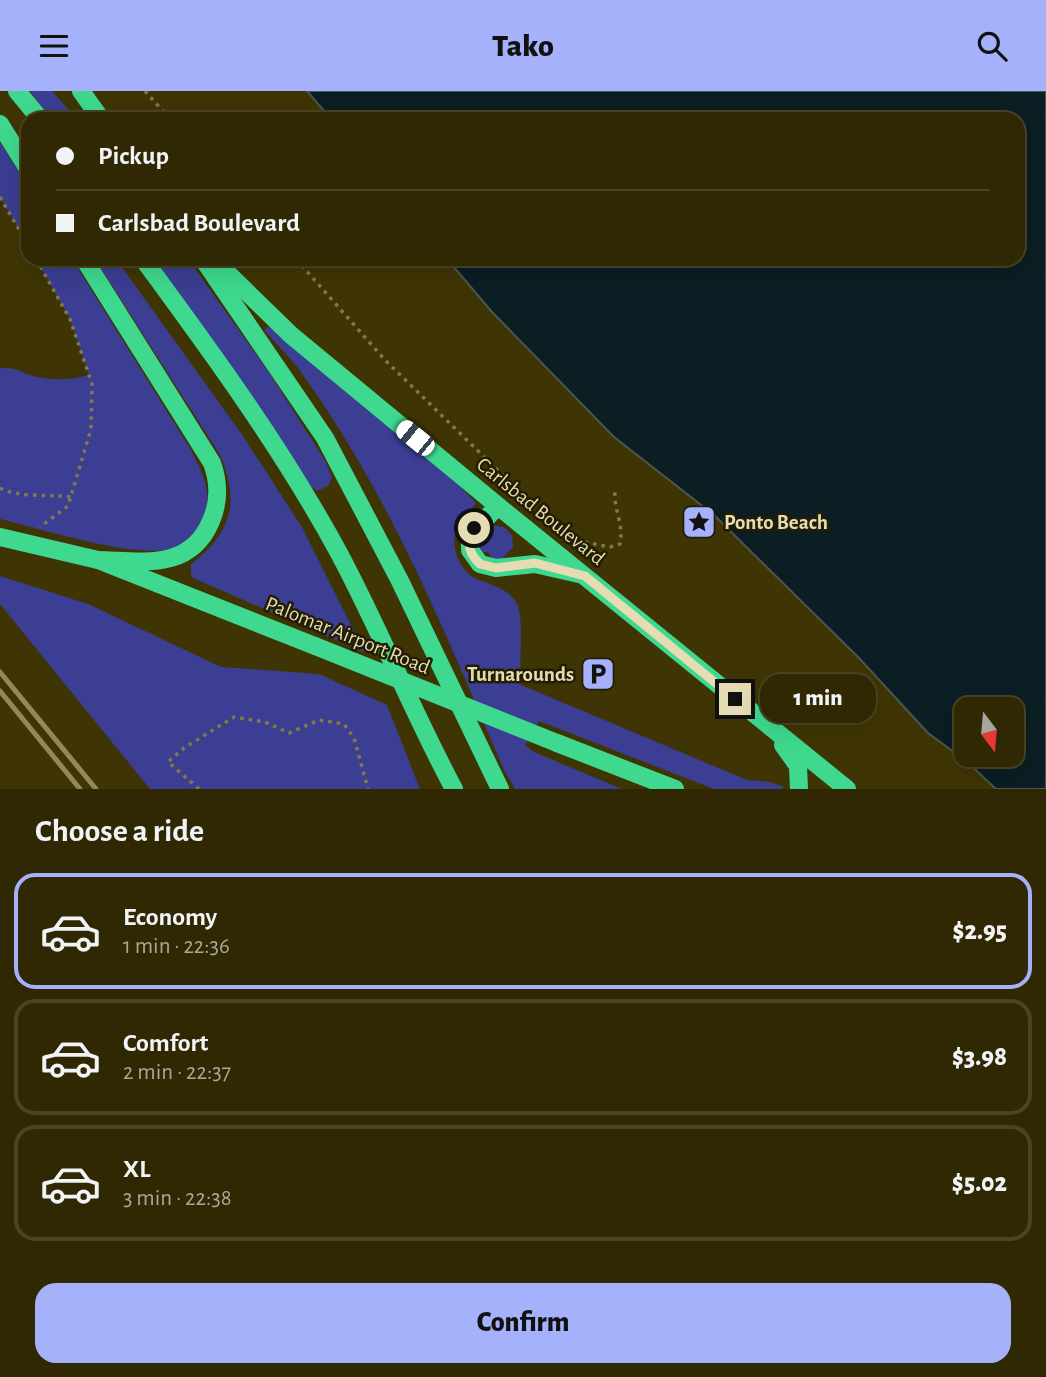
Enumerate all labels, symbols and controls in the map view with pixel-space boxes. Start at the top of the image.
icon: menu [35,27,73,65]
icon: search [973,27,1011,65]
text: Tako [492,30,554,62]
text: Pickup [98,143,169,169]
text: Carlsbad Boulevard [98,210,300,236]
car [393,417,438,459]
street label: Carlsbad Boulevard [473,454,609,569]
place icon: Ponto Beach [680,503,718,541]
route start [458,512,490,544]
place label: Ponto Beach [724,512,828,533]
street label: Palomar Airport Road [263,593,433,678]
parking icon: Turnarounds [579,655,617,693]
place label: Turnarounds [467,664,574,685]
callout: 1 min [760,675,875,723]
route end [719,683,751,715]
text: 1 min [794,687,842,710]
north arrow [954,697,1024,767]
map controls [954,697,1024,767]
text: Choose a ride [35,815,204,847]
icon: car [39,900,102,963]
text: Economy [123,904,217,930]
text: $2.95 [953,918,1007,944]
text: 1 min · 22:36 [123,935,230,958]
icon: car [39,1026,102,1089]
text: Comfort [123,1030,208,1056]
text: $3.98 [952,1044,1007,1070]
text: 2 min · 22:37 [123,1061,231,1084]
icon: car [39,1152,102,1215]
text: XL [123,1156,150,1182]
text: $5.02 [952,1170,1007,1196]
text: 3 min · 22:38 [123,1187,232,1210]
button: Confirm [35,1283,1011,1363]

